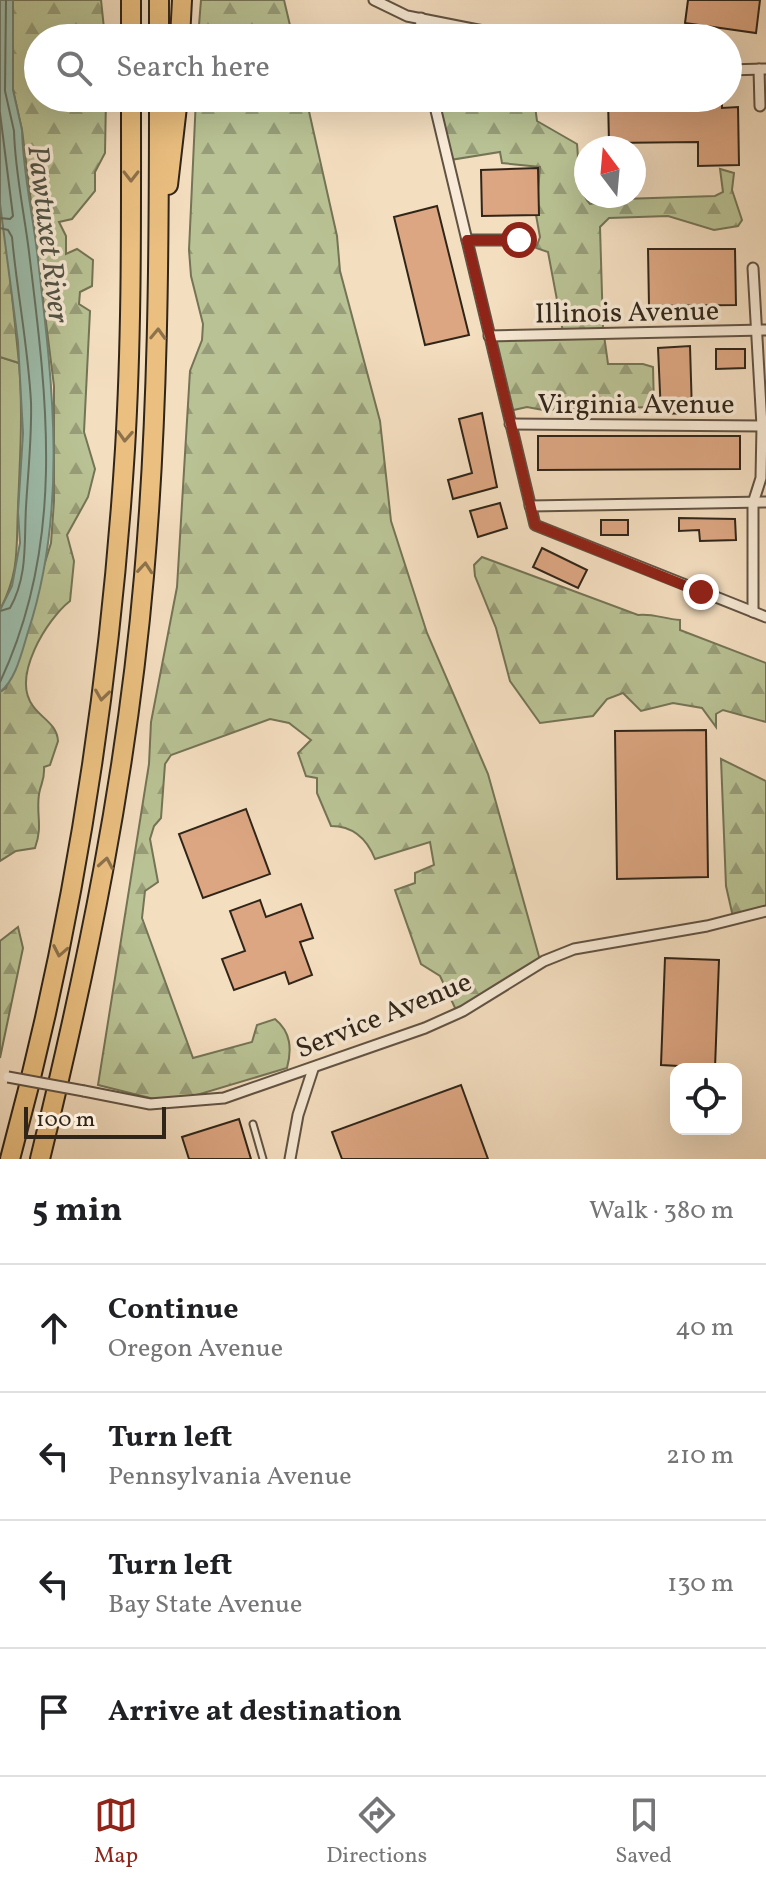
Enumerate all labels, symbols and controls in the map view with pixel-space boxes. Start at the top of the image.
search box [24,24,742,112]
icon: search [52,46,96,90]
text: Search here [116,47,270,89]
north arrow [574,136,646,208]
water label: Pawtuxet River [15,143,79,326]
one-way arrow [122,170,140,183]
route start [501,222,537,258]
street label: Illinois Avenue [535,292,720,335]
one-way arrow [149,327,167,340]
street label: Virginia Avenue [538,386,734,425]
one-way arrow [117,430,134,443]
one-way arrow [136,561,153,574]
route end [683,574,719,610]
one-way arrow [94,688,111,702]
one-way arrow [96,856,113,870]
one-way arrow [52,945,69,958]
street label: Service Avenue [290,963,478,1069]
map controls [670,1063,742,1135]
button: locate [670,1063,742,1135]
scale bar [24,1103,166,1139]
text: 100 m [36,1105,95,1136]
text: 5 min [32,1188,122,1235]
text: Walk · 380 m [589,1193,734,1229]
text: Continue [108,1289,239,1331]
icon: ahead [32,1306,76,1350]
text: 40 m [675,1310,734,1346]
text: Oregon Avenue [108,1331,283,1367]
text: Turn left [108,1417,232,1459]
icon: left [32,1434,76,1478]
text: 210 m [666,1438,734,1474]
text: Pennsylvania Avenue [108,1459,352,1495]
text: Turn left [108,1545,232,1587]
icon: left [32,1562,76,1606]
text: 130 m [667,1566,734,1602]
text: Bay State Avenue [108,1587,302,1623]
icon: arrive [32,1690,76,1734]
text: Arrive at destination [108,1691,402,1733]
tab: Map [94,1793,138,1872]
tab: Directions [326,1793,427,1872]
tab: Saved [615,1793,672,1872]

